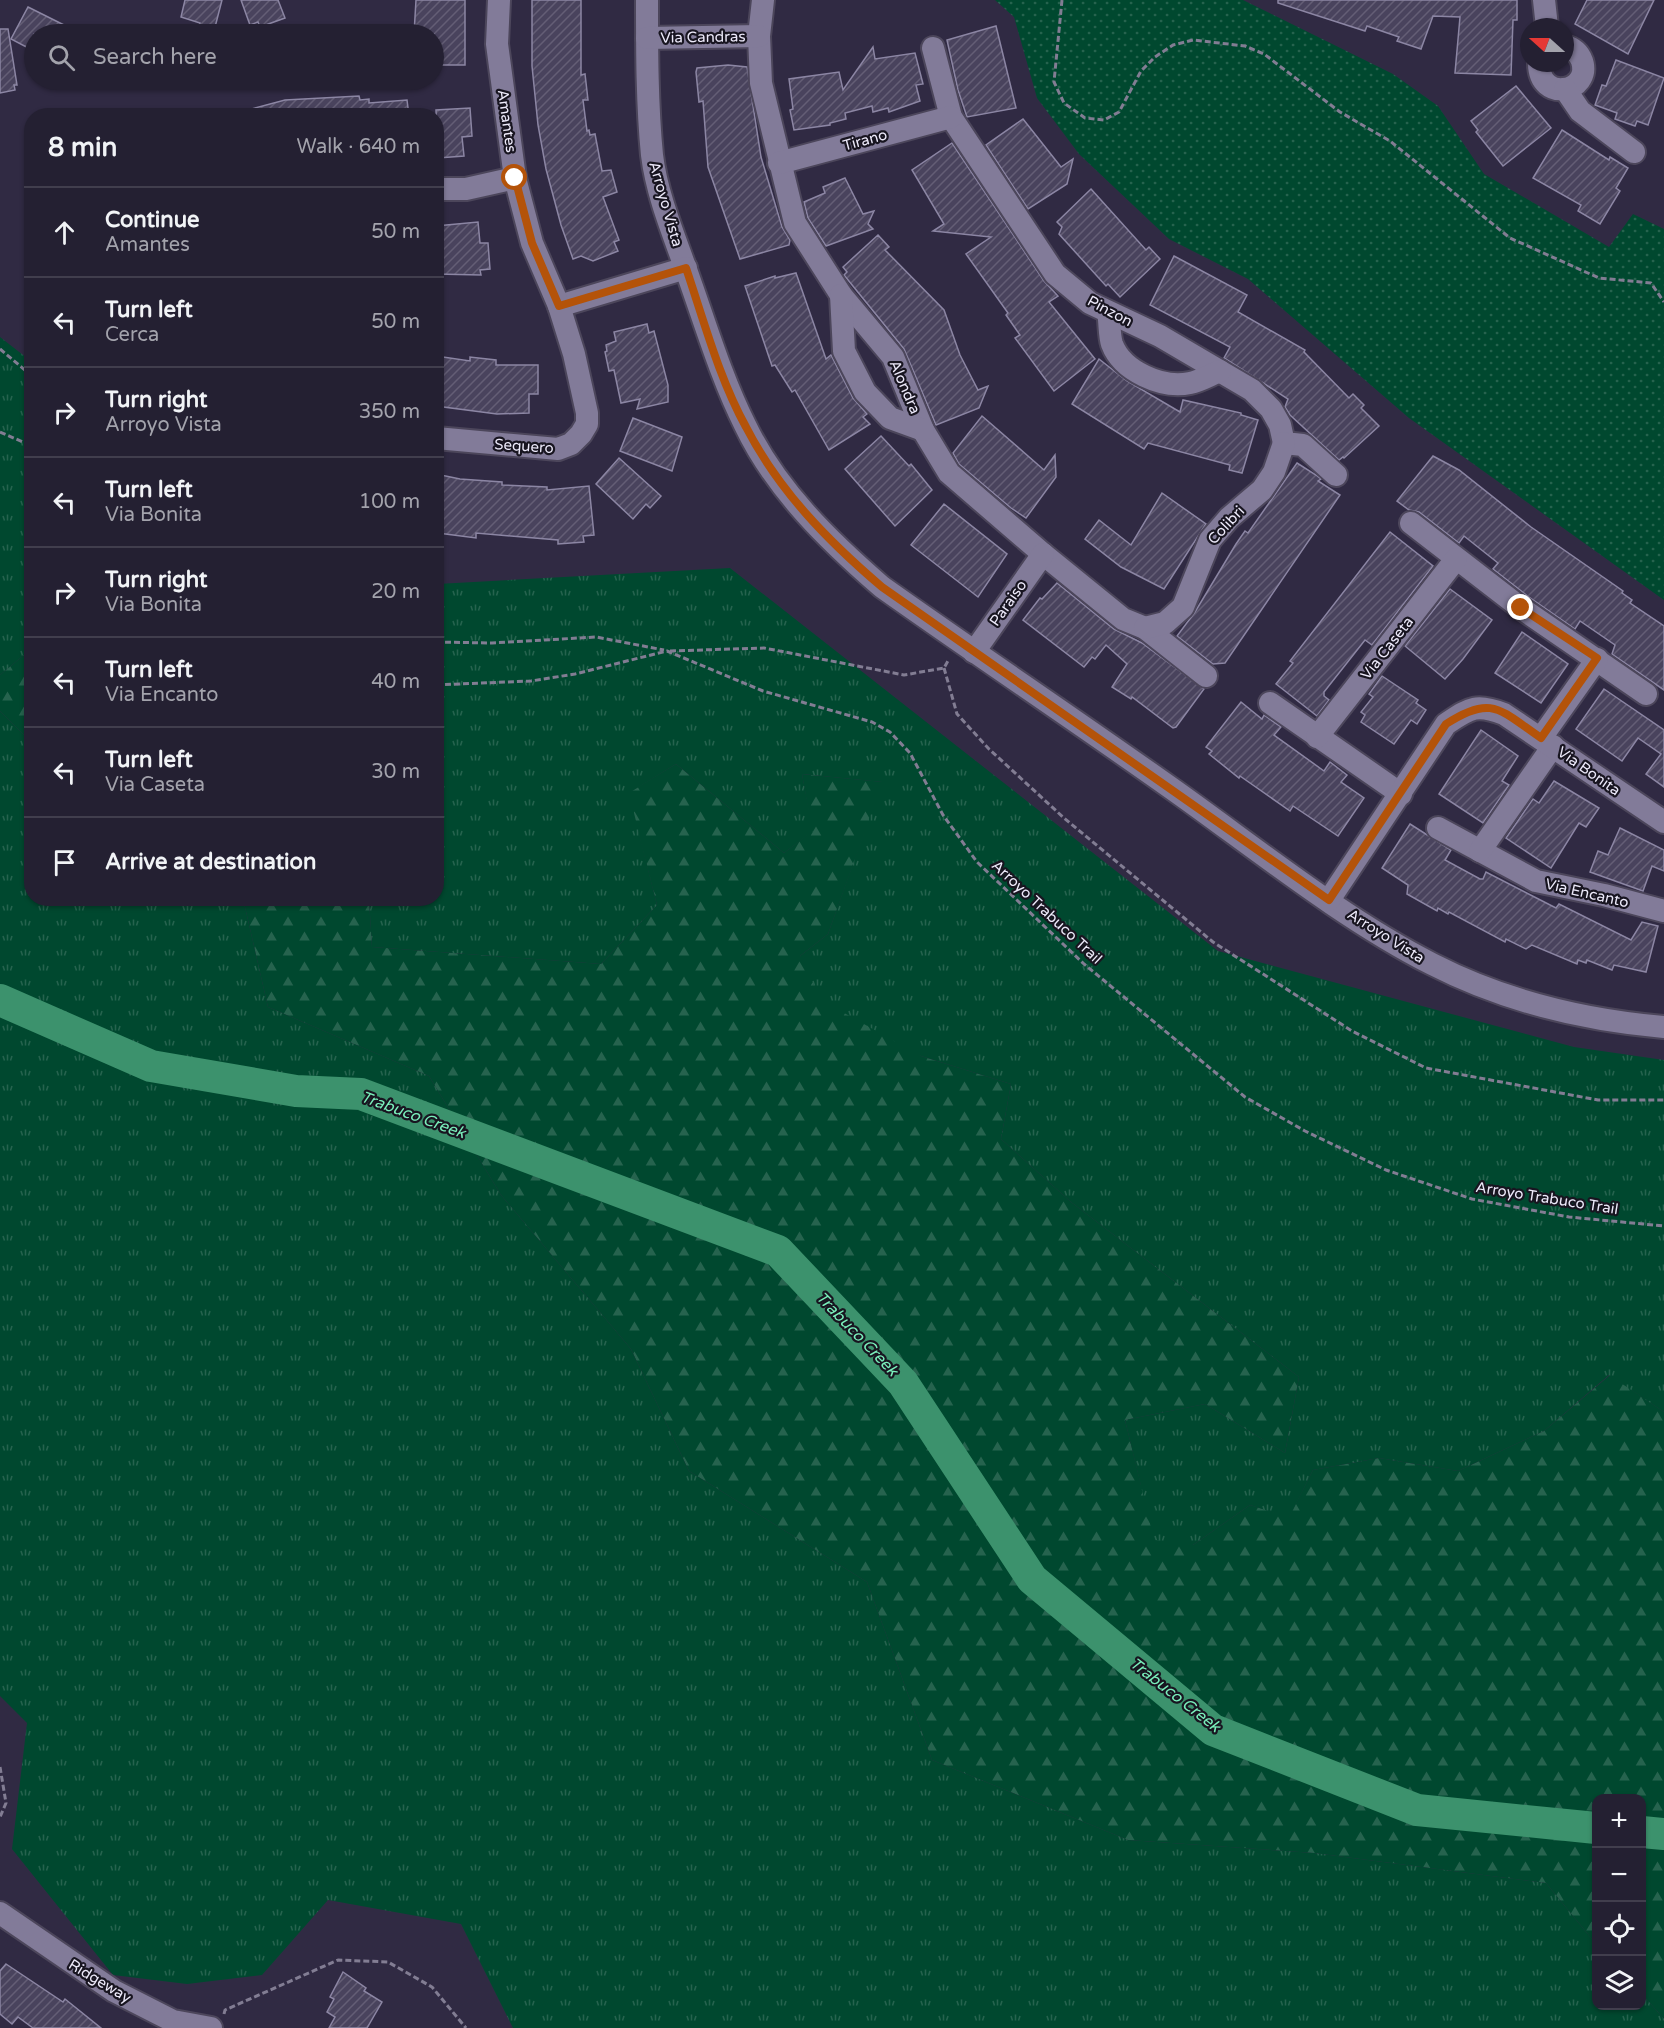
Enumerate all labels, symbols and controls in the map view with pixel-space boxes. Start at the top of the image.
north arrow [1520,18,1574,72]
search box [24,24,444,90]
street label: Via Candras [660,27,746,47]
icon: search [45,41,78,74]
text: Search here [93,44,217,70]
street label: Amantes [494,88,520,154]
street label: Tirano [841,125,889,155]
text: 8 min [48,132,117,163]
text: Walk · 640 m [297,135,420,159]
street label: Arroyo Vista [645,159,687,249]
route start [501,164,527,190]
text: Continue [105,207,200,233]
icon: ahead [48,216,81,249]
text: 50 m [371,220,420,244]
text: Amantes [105,233,190,257]
street label: Pinzon [1084,292,1136,330]
text: Turn left [105,297,193,323]
icon: left [48,306,81,339]
text: 50 m [371,310,420,334]
text: Cerca [105,323,159,347]
street label: Alondra [886,357,924,417]
text: Turn right [105,387,207,413]
icon: right [48,396,81,429]
text: 350 m [359,400,420,424]
text: Arroyo Vista [105,413,222,437]
street label: Sequero [494,435,554,457]
text: Turn left [105,477,193,503]
icon: left [48,486,81,519]
text: 100 m [359,490,420,514]
street label: Colibri [1204,502,1248,548]
text: Via Bonita [105,503,202,527]
text: Turn right [105,567,207,593]
icon: right [48,576,81,609]
street label: Paraiso [986,576,1030,630]
text: 20 m [371,580,420,604]
text: Via Bonita [105,593,202,617]
route end [1507,594,1533,620]
street label: Via Caseta [1357,613,1417,683]
text: Turn left [105,657,193,683]
icon: left [48,666,81,699]
text: 40 m [371,670,420,694]
text: Via Encanto [105,683,218,707]
street label: Via Bonita [1554,743,1624,799]
text: Turn left [105,747,193,773]
icon: left [48,756,81,789]
text: 30 m [371,760,420,784]
text: Via Caseta [105,773,205,797]
icon: arrive [48,846,81,879]
text: Arrive at destination [105,849,316,875]
street label: Arroyo Trabuco Trail [988,856,1106,968]
street label: Via Encanto [1544,875,1630,911]
street label: Arroyo Vista [1344,905,1428,967]
water label: Trabuco Creek [358,1087,469,1144]
street label: Arroyo Trabuco Trail [1474,1178,1620,1218]
water label: Trabuco Creek [812,1288,903,1381]
water label: Trabuco Creek [1126,1653,1225,1737]
map controls [1592,1794,1646,2010]
button: + [1592,1794,1646,1848]
button: − [1592,1848,1646,1902]
button: locate [1592,1902,1646,1956]
street label: Ridgeway [65,1955,135,2007]
button: layers [1592,1956,1646,2010]

